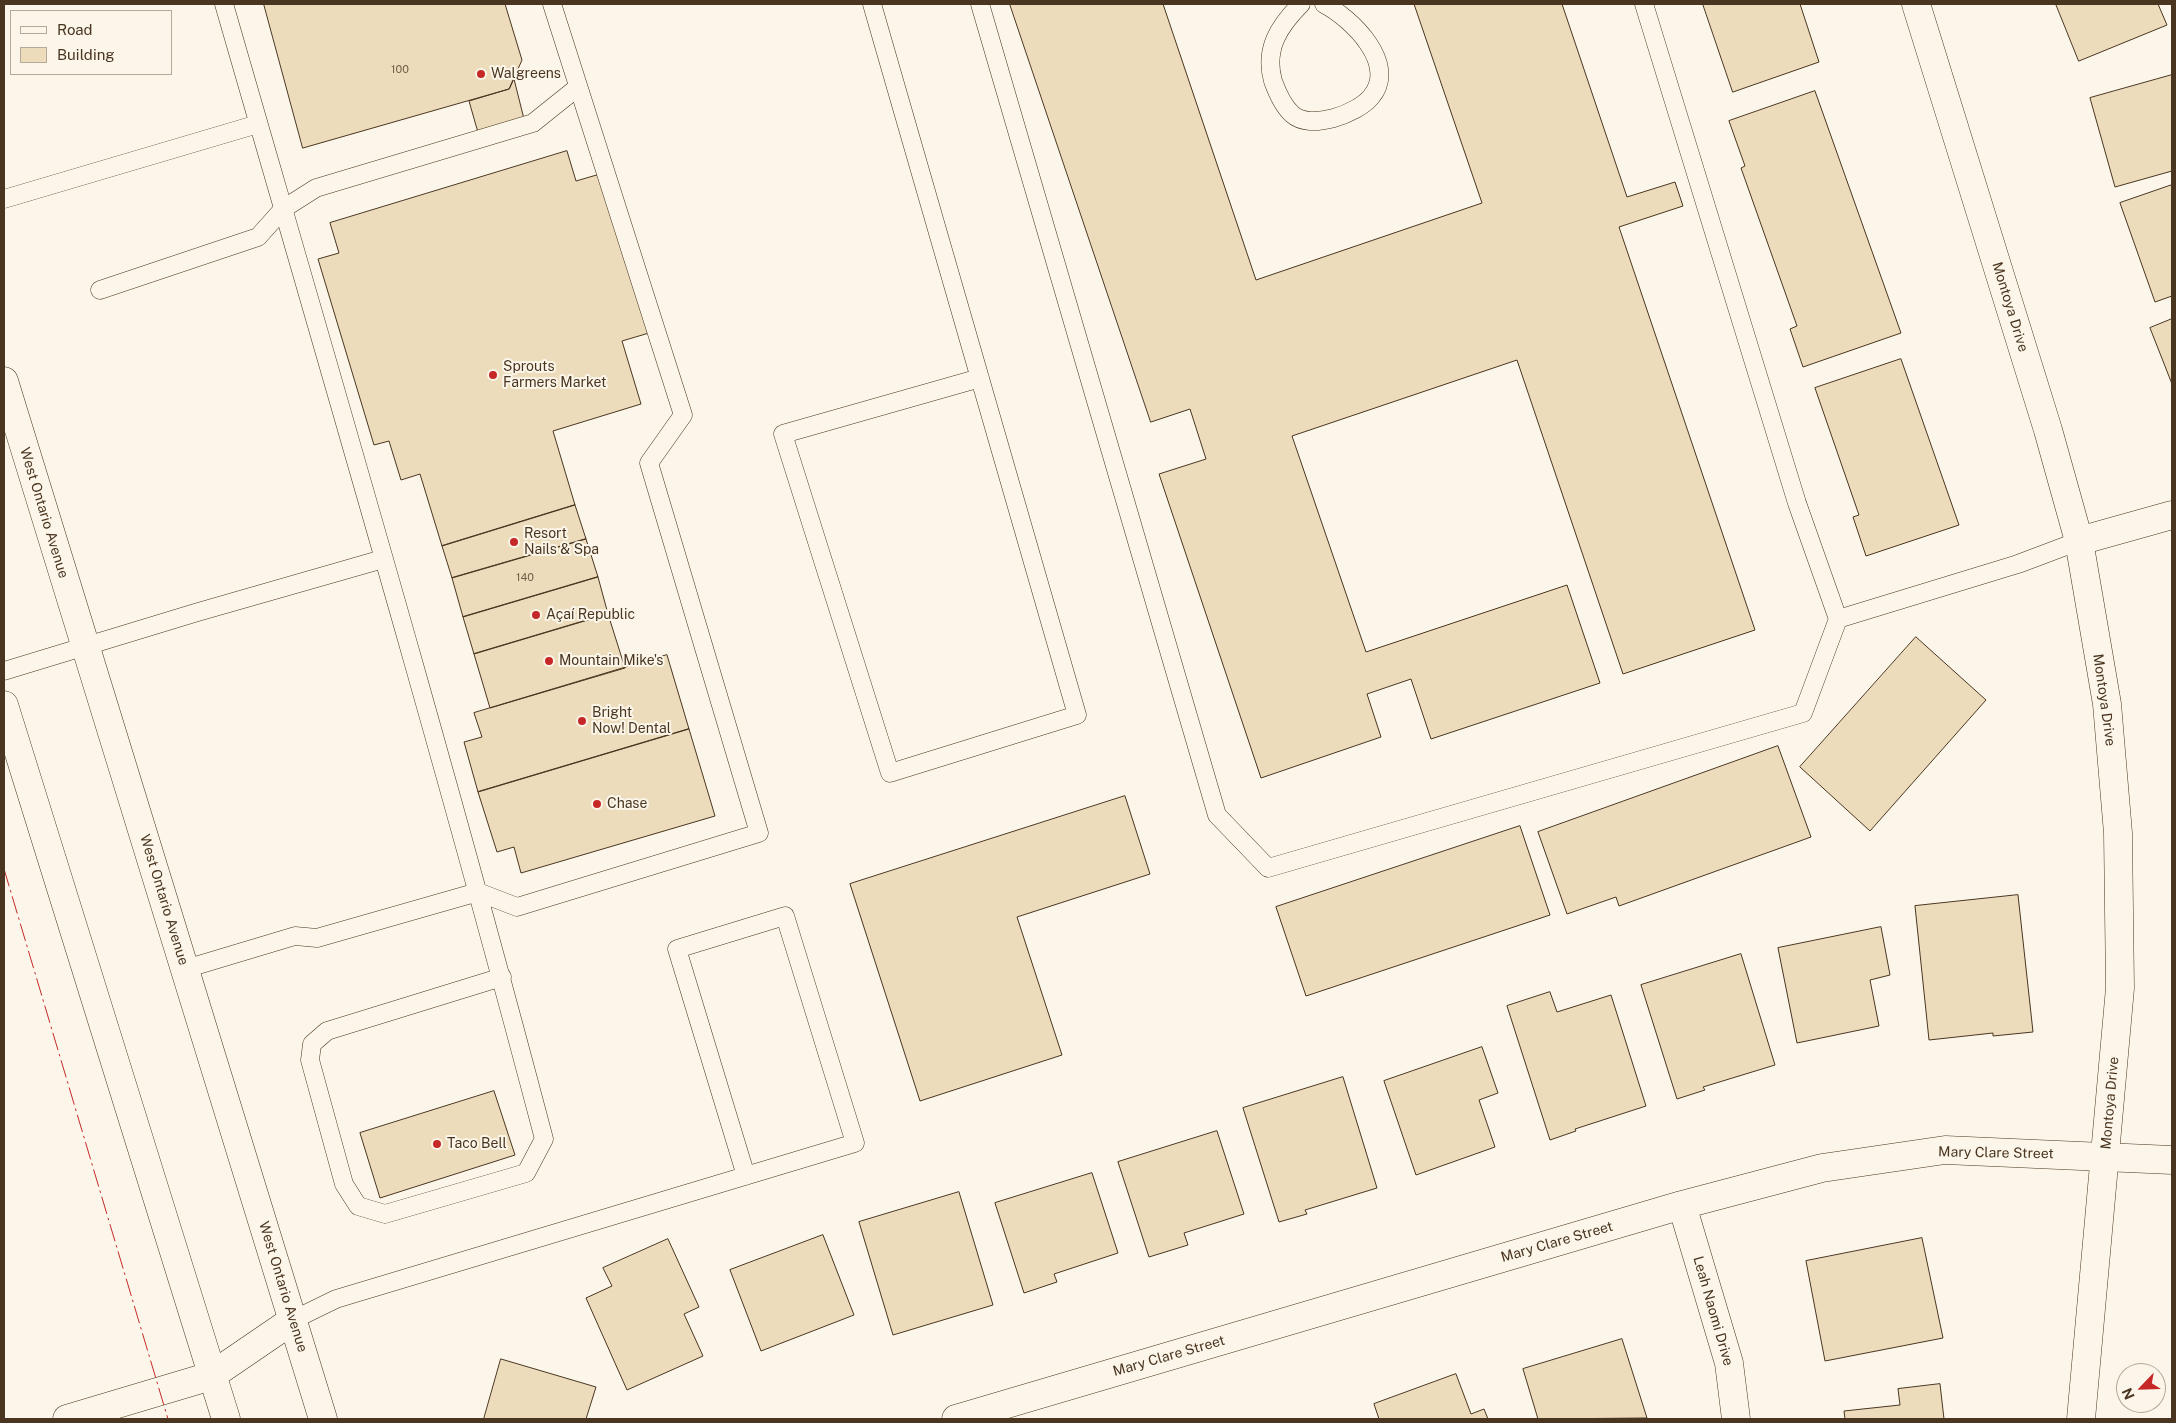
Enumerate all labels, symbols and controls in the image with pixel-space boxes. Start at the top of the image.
legend [10,10,172,75]
text: Road [57,21,93,38]
text: Building [57,46,115,63]
house number: 100 [391,63,409,77]
place label: Walgreens [491,66,561,82]
marker: Walgreens [475,68,487,80]
street label: Montoya Drive [1988,260,2032,354]
place label: Sprouts Farmers Market [503,359,607,392]
marker: Sprouts Farmers Market [487,369,499,381]
street label: West Ontario Avenue [16,446,72,580]
place label: Resort Nails & Spa [524,526,599,558]
marker: Resort Nails & Spa [508,536,520,548]
house number: 140 [516,571,534,585]
place label: Açaí Republic [546,607,635,623]
marker: Açaí Republic [530,609,542,621]
place label: Mountain Mike's [559,653,663,669]
street label: Montoya Drive [2089,653,2119,747]
marker: Mountain Mike's [543,655,555,667]
place label: Bright Now! Dental [592,705,671,738]
marker: Bright Now! Dental [576,715,588,727]
place label: Chase [607,796,647,812]
marker: Chase [591,798,603,810]
street label: West Ontario Avenue [136,833,192,967]
street label: Montoya Drive [2098,1056,2122,1150]
place label: Taco Bell [447,1136,507,1152]
marker: Taco Bell [431,1138,443,1150]
street label: Mary Clare Street [1938,1144,2054,1162]
street label: Mary Clare Street [1499,1218,1615,1266]
street label: West Ontario Avenue [255,1220,311,1354]
street label: Leah Naomi Drive [1689,1254,1737,1368]
street label: Mary Clare Street [1111,1332,1227,1380]
north arrow [2116,1363,2166,1413]
text: N [2119,1385,2138,1402]

